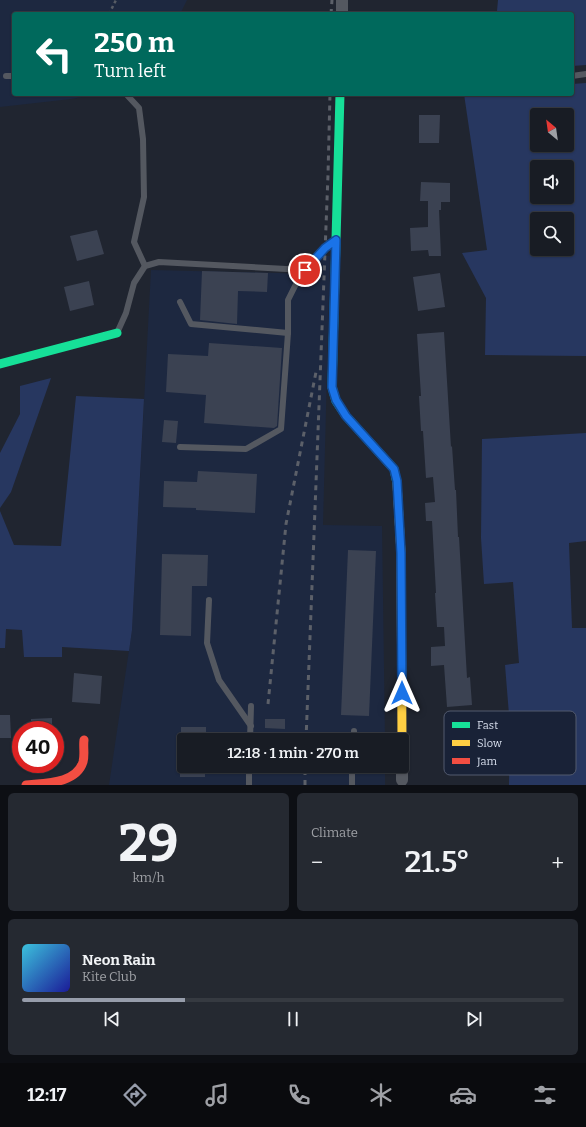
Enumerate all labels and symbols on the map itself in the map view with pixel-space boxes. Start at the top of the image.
north arrow [530,108,574,152]
pin [288,253,322,287]
position arrow [381,672,423,714]
legend [444,711,576,775]
text: Fast [477,719,498,732]
speed limit sign: 40 [12,721,64,773]
text: Slow [477,737,502,750]
text: Jam [476,755,497,768]

